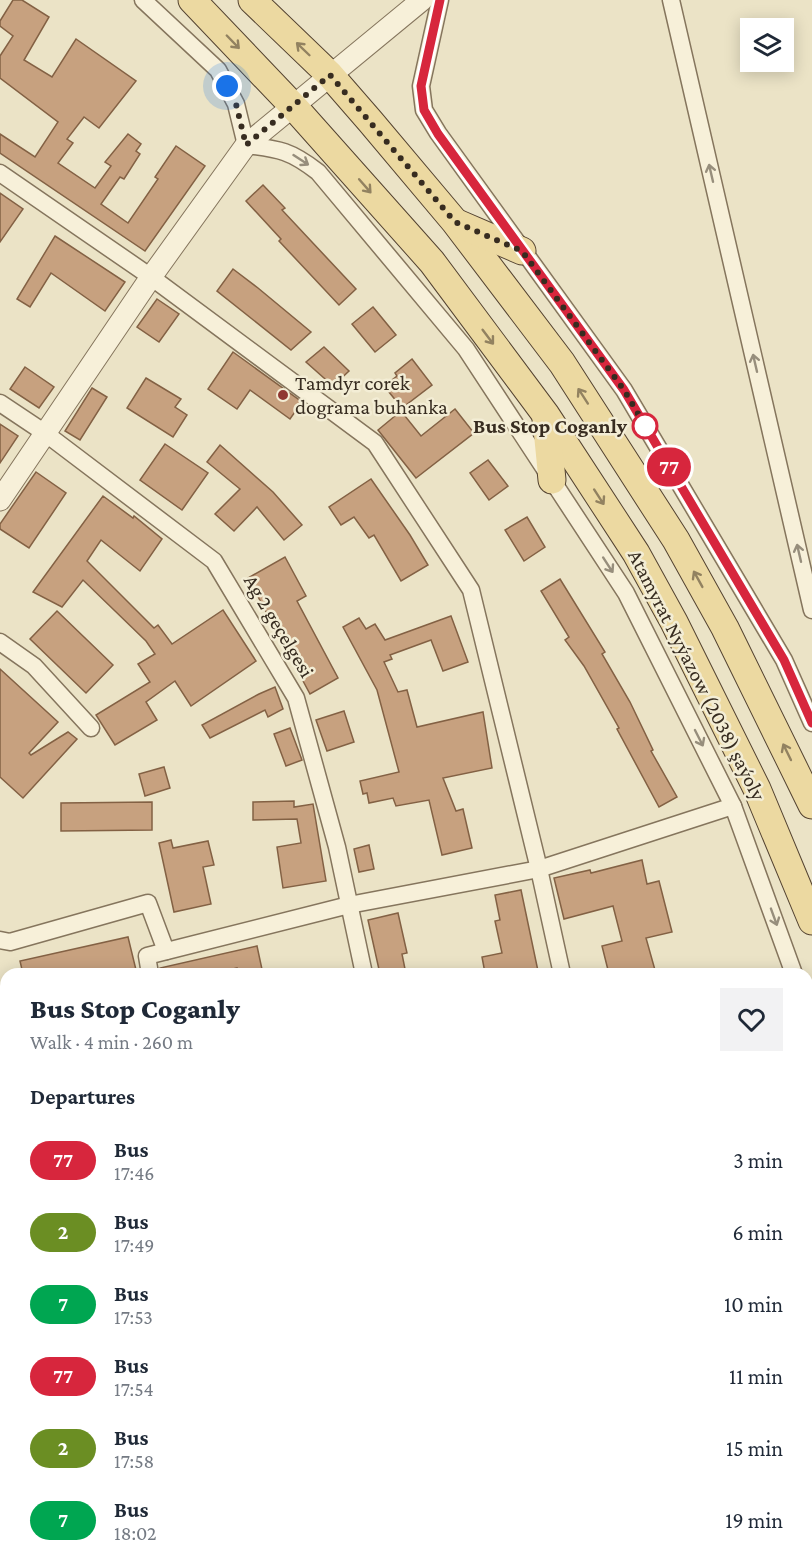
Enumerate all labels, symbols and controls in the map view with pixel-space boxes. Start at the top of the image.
map controls [740,18,794,72]
button: layers [740,18,794,72]
one-way arrow [225,35,240,50]
one-way arrow [296,42,311,56]
your location [212,71,242,101]
one-way arrow [293,154,309,166]
one-way arrow [705,164,717,183]
one-way arrow [358,178,372,193]
one-way arrow [482,328,494,344]
one-way arrow [749,354,760,373]
place label: Tamdyr corek dograma buhanka [295,371,448,419]
marker: Tamdyr corek dograma buhanka [276,388,290,402]
one-way arrow [577,388,589,405]
marker: Bus Stop Coganly [632,413,658,439]
place label: Bus Stop Coganly [473,414,628,438]
line badge: 77 [642,448,696,486]
text: 77 [659,455,679,479]
one-way arrow [594,488,606,505]
one-way arrow [793,544,804,563]
street label: Atamyrat Nyýazow (2038) şaýoly [623,546,771,805]
one-way arrow [602,557,614,573]
street label: Ag 2 geçelgesi [239,570,319,682]
one-way arrow [692,571,704,588]
one-way arrow [693,728,705,746]
one-way arrow [781,744,793,762]
one-way arrow [769,908,780,926]
button: heart [720,988,783,1051]
text: Bus Stop Coganly [30,993,240,1024]
text: Walk · 4 min · 260 m [30,1031,193,1053]
text: Departures [30,1084,135,1109]
text: Bus [114,1137,148,1162]
text: 77 [53,1148,73,1172]
text: 3 min [733,1148,783,1173]
text: 17:46 [114,1162,155,1184]
text: Bus [114,1209,148,1234]
text: 2 [58,1220,68,1244]
text: 6 min [732,1220,783,1245]
text: 17:49 [114,1234,154,1256]
text: Bus [114,1281,148,1306]
text: 7 [58,1292,68,1316]
text: 10 min [724,1292,783,1317]
text: 17:53 [114,1306,153,1328]
text: Bus [114,1353,148,1378]
text: 77 [53,1364,73,1388]
text: 11 min [729,1364,783,1389]
text: 17:54 [114,1378,154,1400]
text: Bus [114,1425,148,1450]
text: 2 [58,1436,68,1460]
text: 15 min [726,1436,783,1461]
text: 17:58 [114,1450,154,1472]
text: Bus [114,1497,148,1522]
text: 7 [58,1508,68,1532]
text: 19 min [725,1508,783,1533]
text: 18:02 [114,1522,157,1544]

